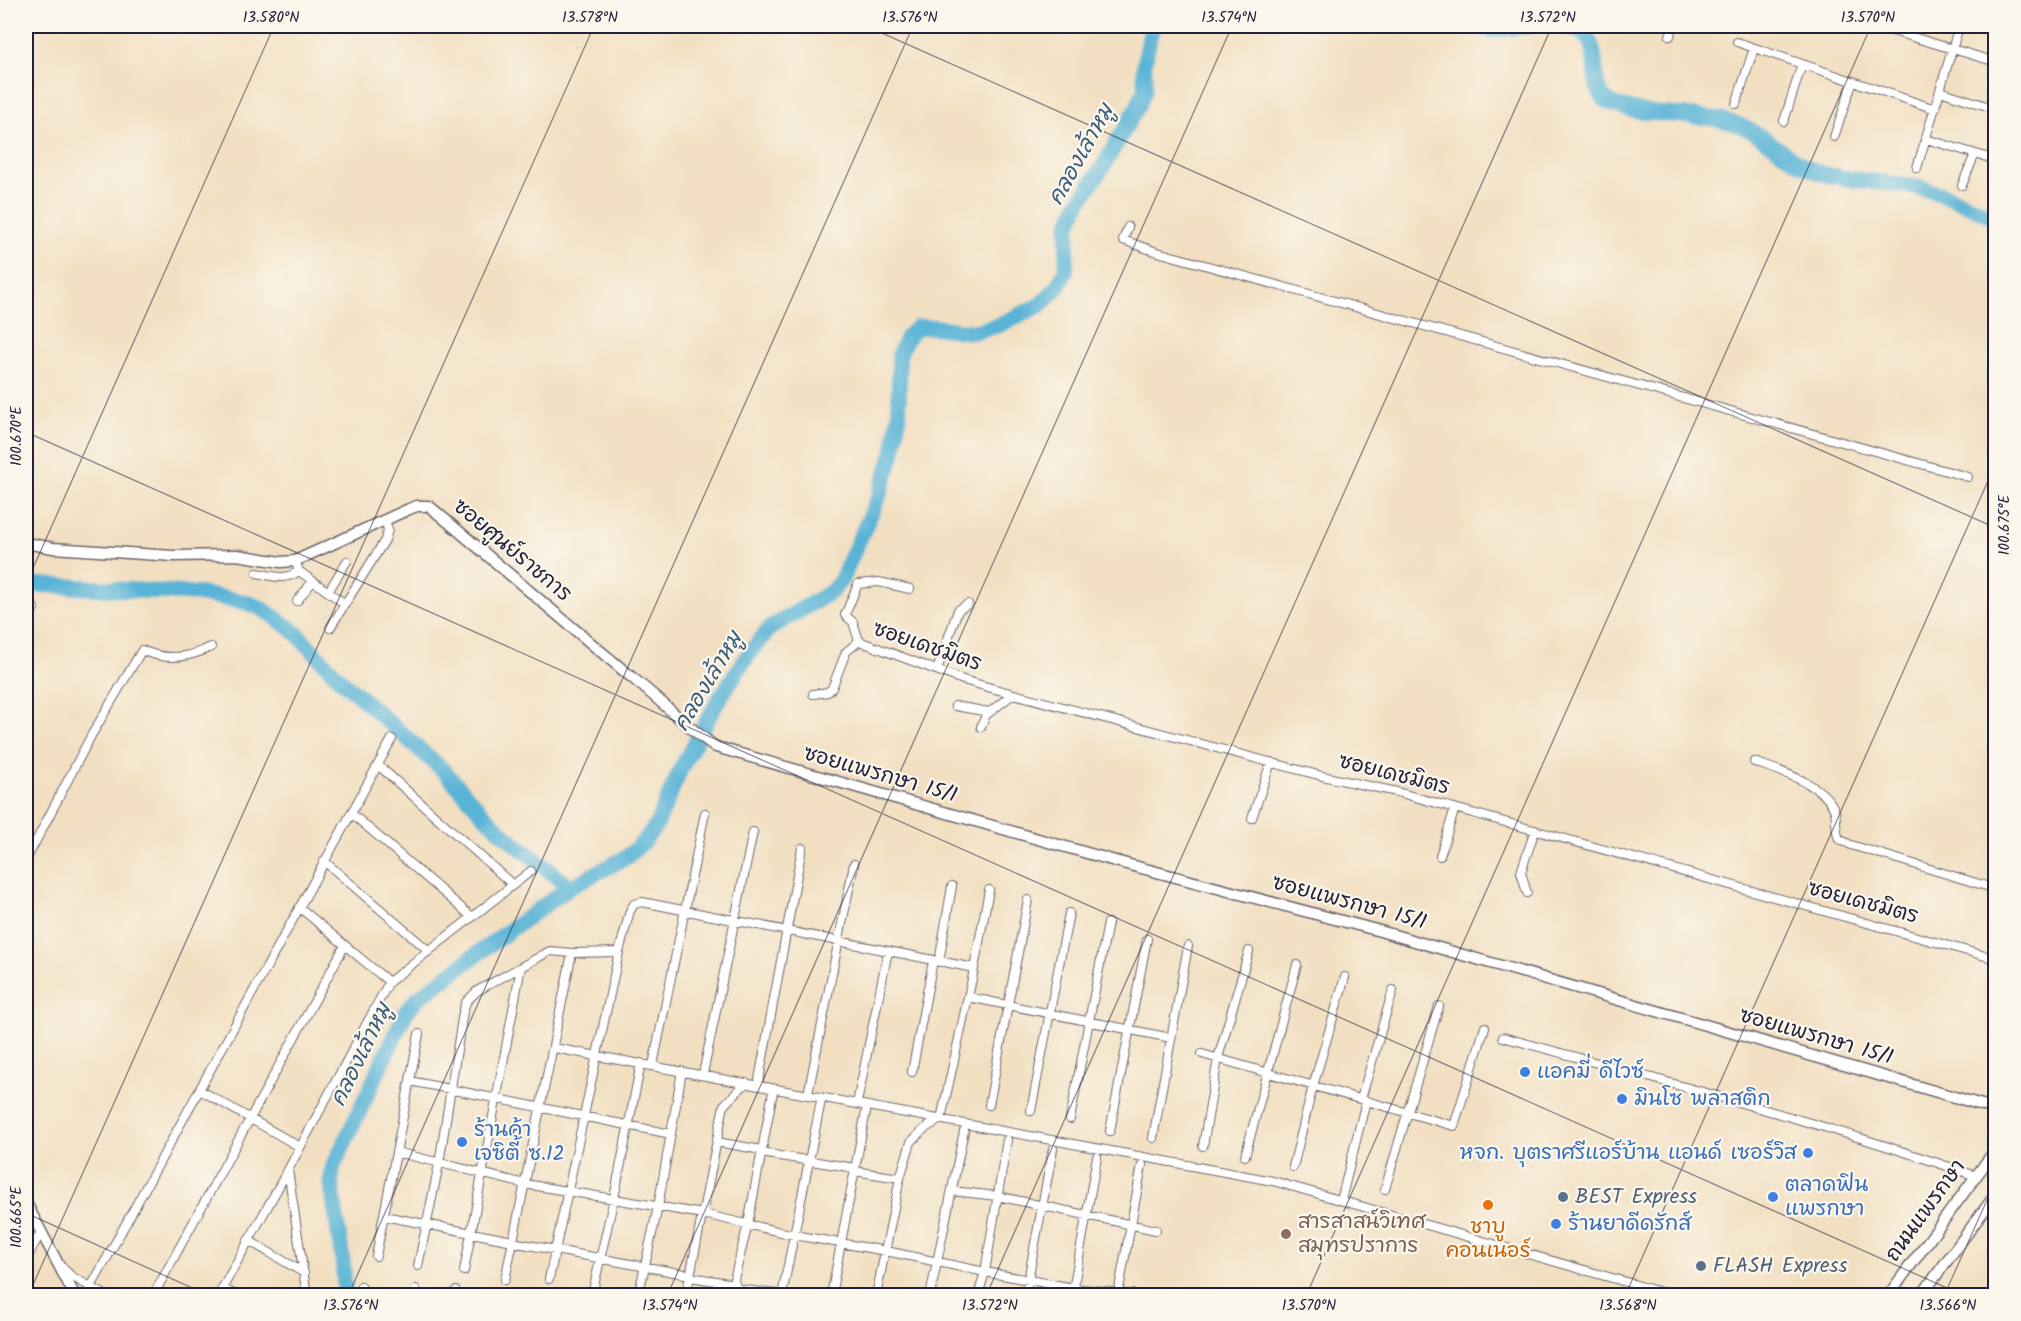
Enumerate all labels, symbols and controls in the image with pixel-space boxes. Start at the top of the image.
text: 13.580°N [243,6,299,30]
text: 13.578°N [562,6,618,30]
text: 13.576°N [882,6,938,30]
text: 13.574°N [1201,6,1257,30]
text: 13.572°N [1520,6,1576,30]
text: 13.570°N [1841,6,1895,30]
water label: คลองเล้าหมู [1040,97,1125,212]
text: 100.670°E [5,405,29,466]
street label: ซอยศูนย์ราชการ [445,491,579,611]
text: 100.675°E [1993,494,2017,555]
street label: ซอยเดชมิตร [868,613,986,681]
water label: คลองเล้าหมู [665,624,753,739]
street label: ซอยแพรกษา 15/1 [799,737,961,813]
street label: ซอยเดชมิตร [1335,745,1453,805]
street label: ซอยแพรกษา 15/1 [1268,867,1430,939]
street label: ซอยเดชมิตร [1804,872,1922,934]
water label: คลองเล้าหมู [322,996,403,1113]
street label: ซอยแพรกษา 15/1 [1735,999,1897,1075]
place label: แอคมี่ ดีไวซ์ [1537,1053,1644,1089]
marker: แอคมี่ ดีไวซ์ [1518,1065,1532,1079]
place label: มินโซ พลาสติก [1634,1083,1771,1116]
marker: มินโซ พลาสติก [1615,1092,1629,1106]
place label: ร้านค้า เจซิตี้ ซ.12 [474,1114,565,1171]
marker: ร้านค้า เจซิตี้ ซ.12 [455,1135,469,1149]
place label: หจก. บุตราศรีแอร์บ้าน แอนด์ เซอร์วิส [1459,1137,1798,1170]
marker: หจก. บุตราศรีแอร์บ้าน แอนด์ เซอร์วิส [1801,1146,1815,1160]
street label: ถนนแพรกษา [1877,1153,1975,1269]
place label: ตลาดฟิน แพรกษา [1785,1169,1868,1226]
place label: BEST Express [1575,1181,1697,1214]
text: 100.665°E [5,1185,29,1248]
marker: BEST Express [1556,1190,1570,1204]
marker: ตลาดฟิน แพรกษา [1766,1190,1780,1204]
marker: ชาบู คอนเนอร์ [1481,1198,1495,1212]
place label: สารสาสน์วิเทศ สมุทรปราการ [1298,1206,1427,1263]
place label: ร้านยาดีดรักส์ [1568,1208,1693,1241]
place label: ชาบู คอนเนอร์ [1445,1211,1531,1268]
marker: ร้านยาดีดรักส์ [1549,1217,1563,1231]
marker: สารสาสน์วิเทศ สมุทรปราการ [1279,1227,1293,1241]
place label: FLASH Express [1713,1250,1847,1283]
marker: FLASH Express [1694,1259,1708,1273]
text: 13.576°N [323,1294,379,1318]
text: 13.574°N [642,1294,698,1318]
text: 13.572°N [962,1294,1018,1318]
text: 13.570°N [1282,1294,1336,1318]
text: 13.568°N [1599,1294,1657,1318]
text: 13.566°N [1920,1294,1976,1318]

